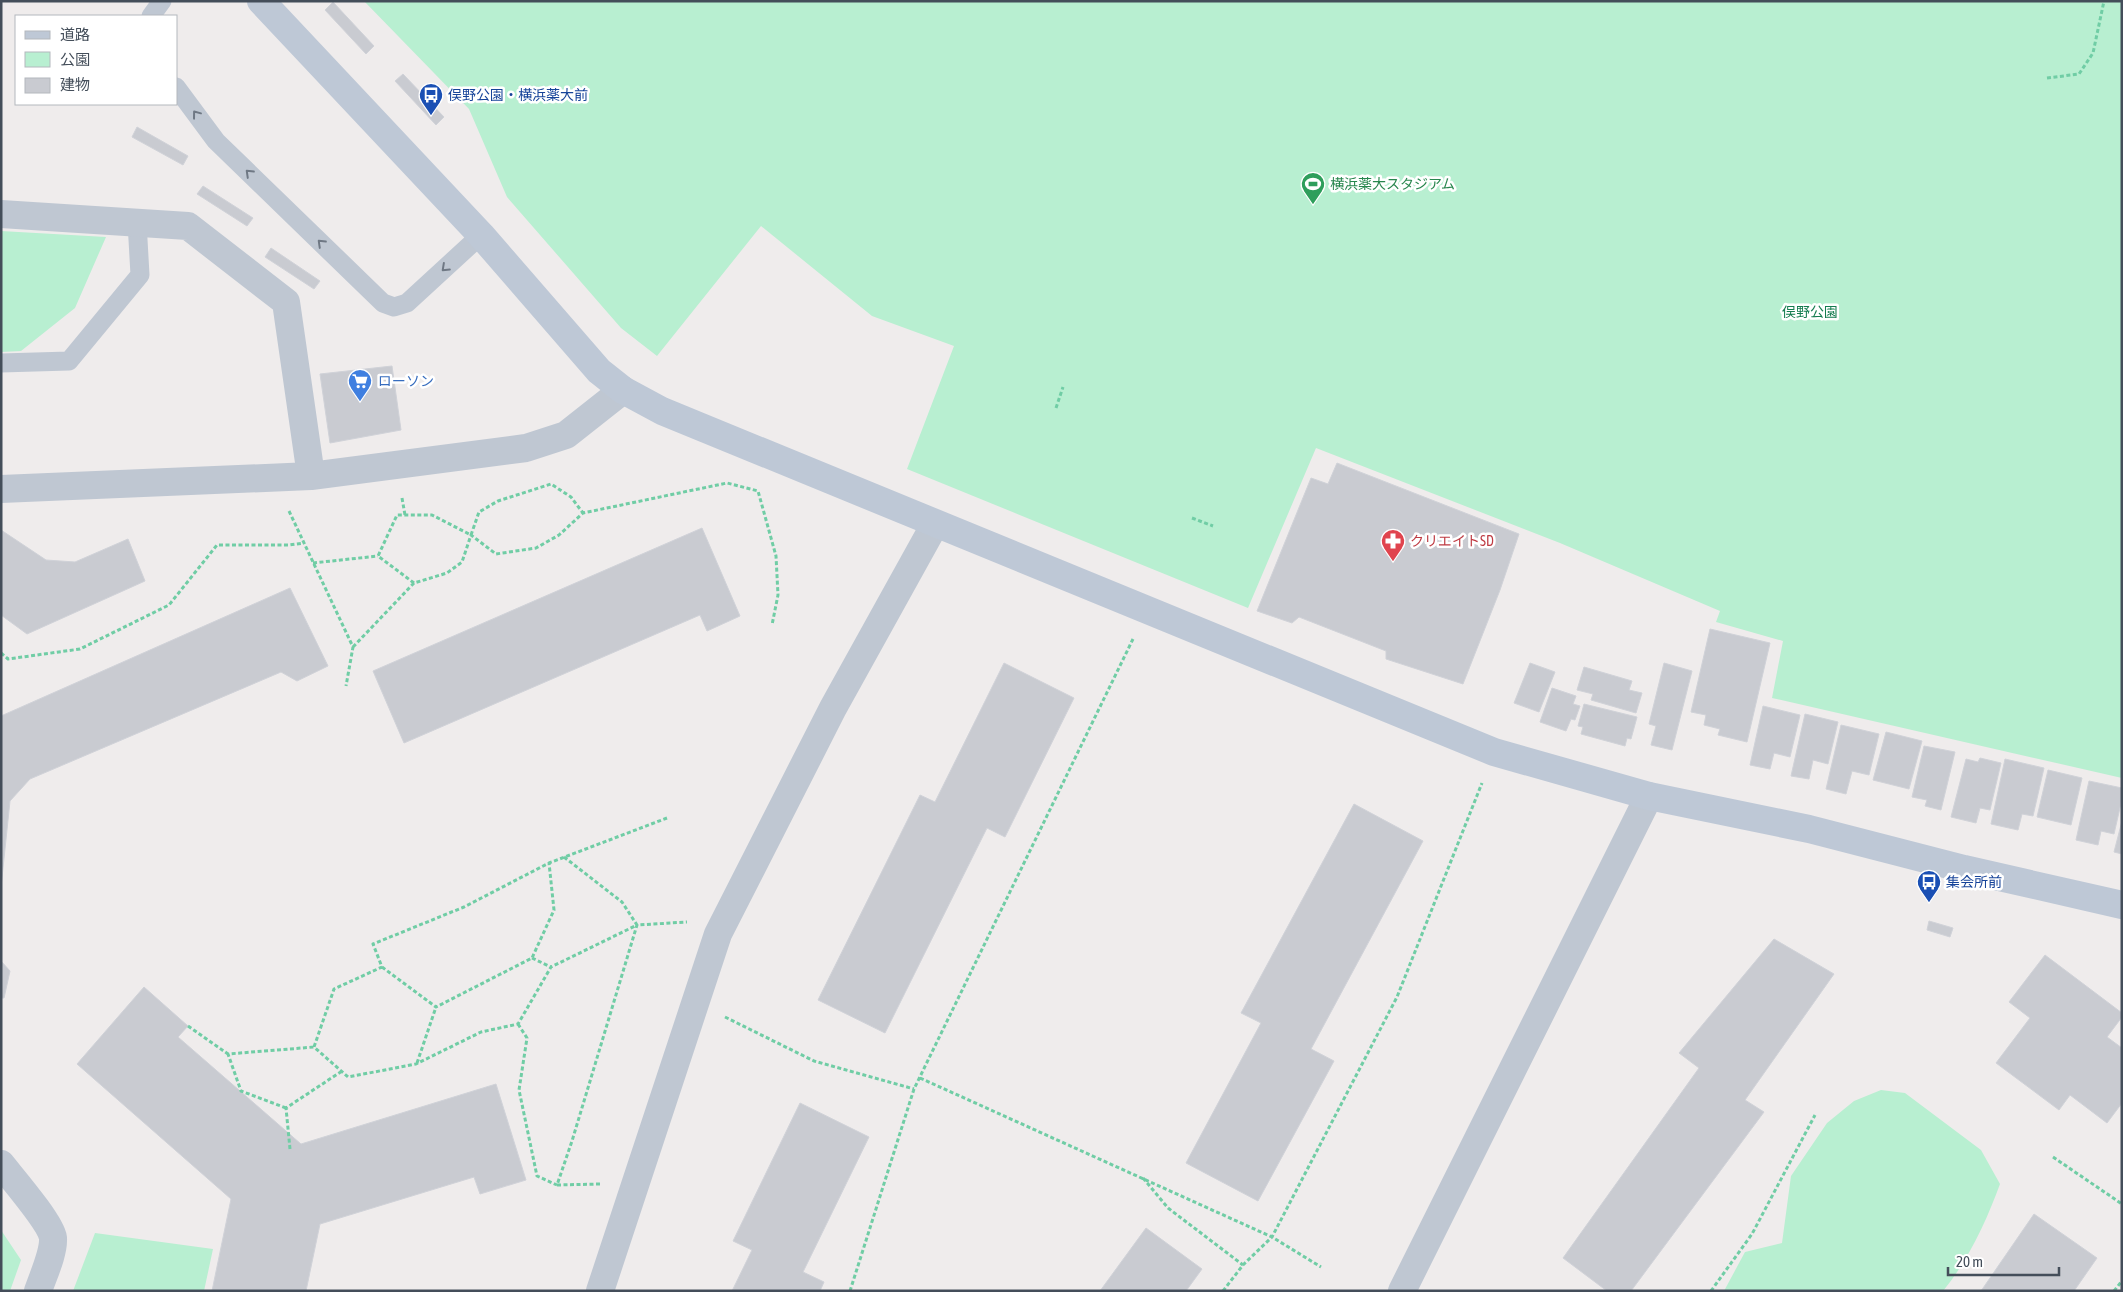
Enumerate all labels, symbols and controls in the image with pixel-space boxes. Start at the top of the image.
legend [15,15,178,105]
text: 道路 [60,26,90,43]
text: 公園 [60,51,90,68]
text: 建物 [60,76,90,93]
bus stop icon: 俣野公園・横浜薬大前 [418,82,444,116]
place label: 俣野公園・横浜薬大前 [448,87,588,103]
one-way arrow [193,110,202,120]
one-way arrow [245,170,254,179]
sports icon: 横浜薬大スタジアム [1300,171,1326,205]
place label: 横浜薬大スタジアム [1330,176,1455,192]
one-way arrow [318,240,327,249]
one-way arrow [441,262,450,271]
park label: 俣野公園 [1782,304,1838,320]
supermarket icon: ローソン [347,368,373,402]
place label: ローソン [378,373,434,389]
pharmacy icon: クリエイトSD [1380,528,1406,562]
place label: クリエイトSD [1410,533,1494,549]
bus stop icon: 集会所前 [1916,869,1942,903]
place label: 集会所前 [1946,874,2002,890]
scale bar [1948,1244,2059,1276]
text: 20 m [1956,1253,1983,1270]

